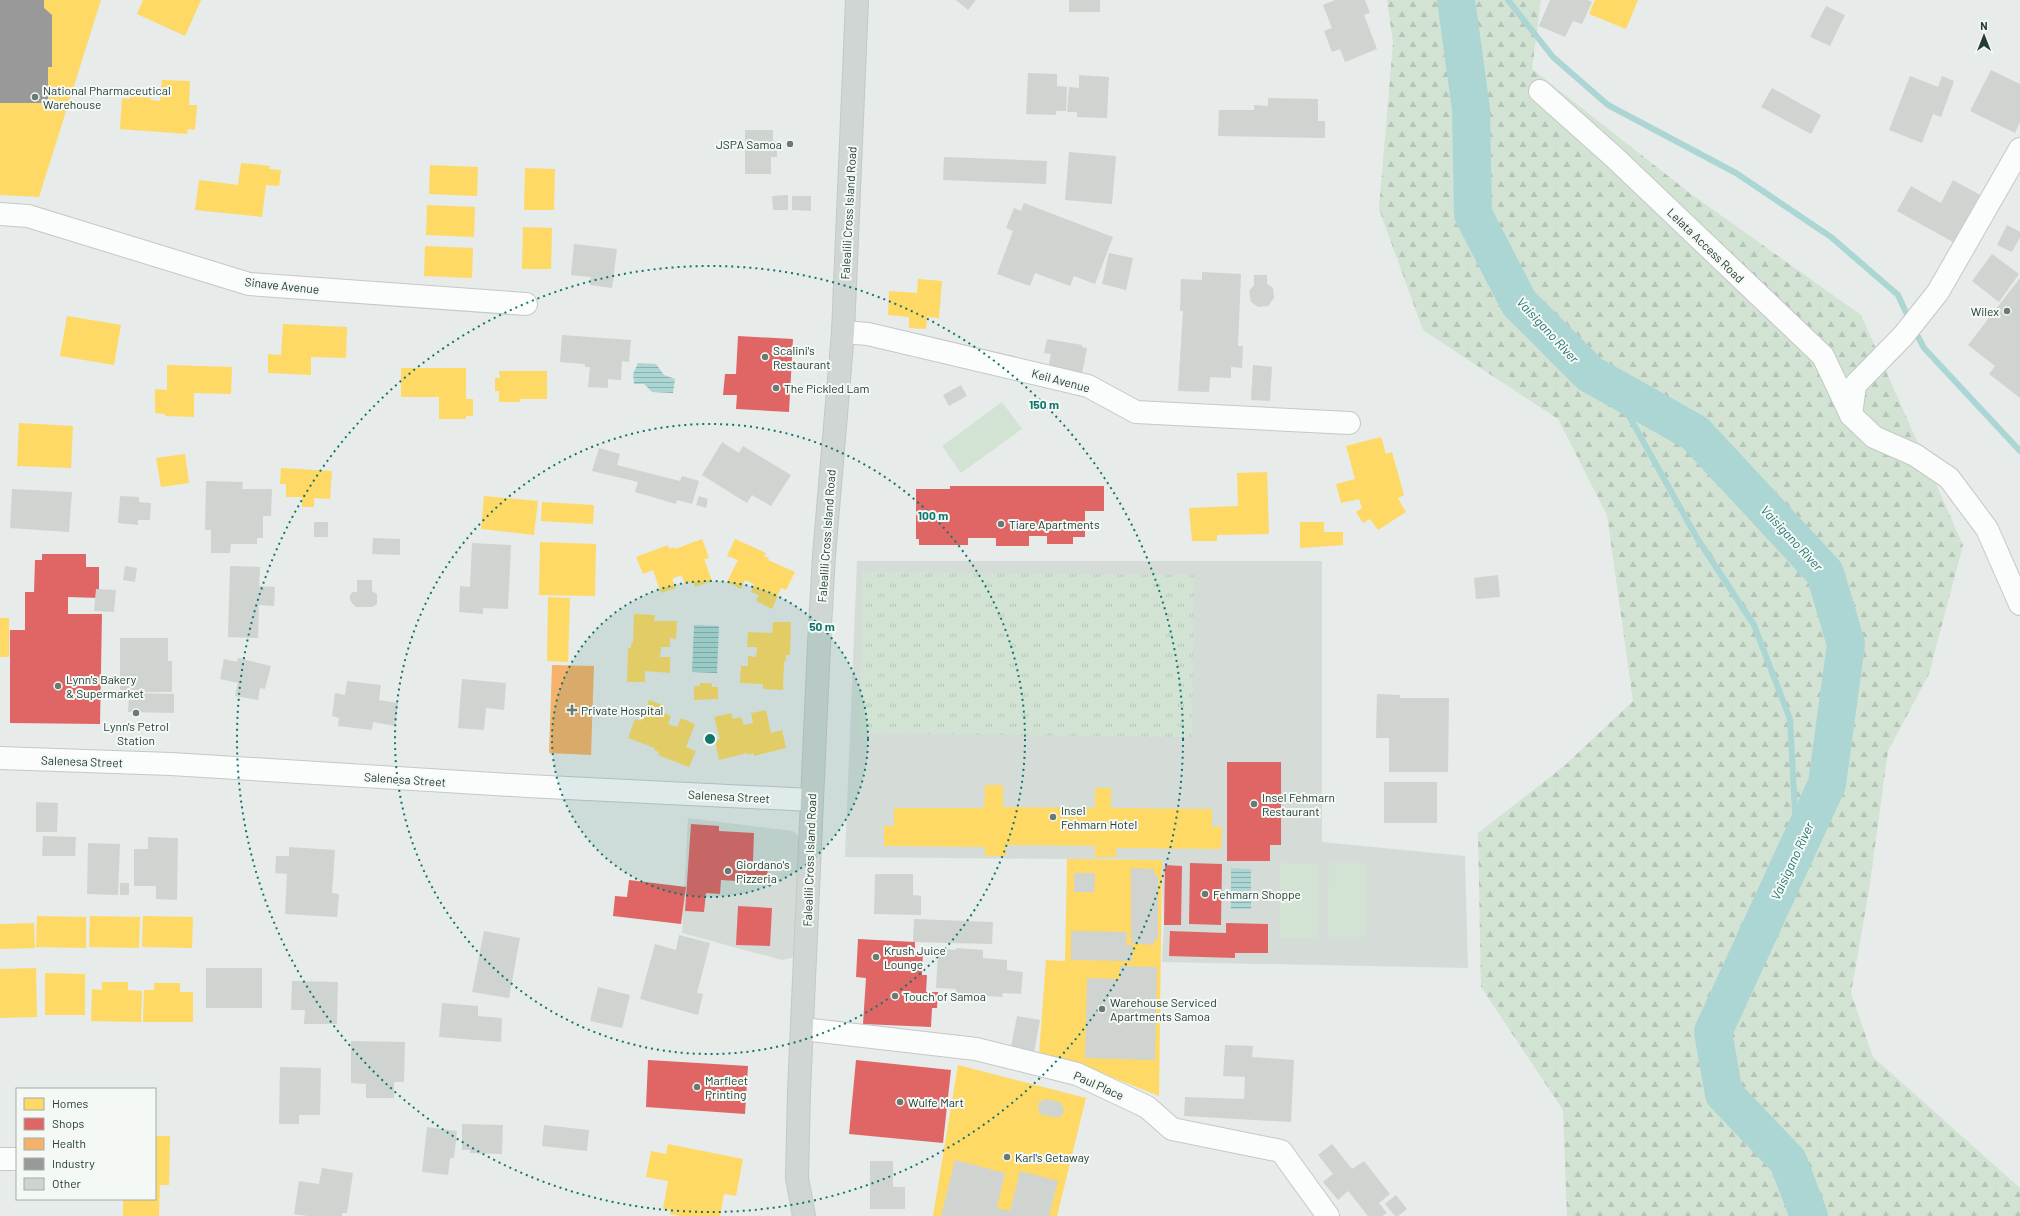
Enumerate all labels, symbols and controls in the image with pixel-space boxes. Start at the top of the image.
north arrow [1964,16,2004,56]
text: N [1980,19,1988,32]
place label: National Pharmaceutical Warehouse [43,83,171,111]
marker: National Pharmaceutical Warehouse [30,92,40,102]
place label: JSPA Samoa [716,137,782,151]
marker: JSPA Samoa [785,139,795,149]
street label: Falealili Cross Island Road [838,146,858,280]
street label: Lelata Access Road [1665,205,1747,285]
street label: Sinave Avenue [244,274,320,296]
water label: Vaisigano River [1513,294,1583,366]
place label: Wilex [1971,304,1999,318]
marker: Wilex [2002,306,2012,316]
place label: Scalini's Restaurant [773,343,831,371]
marker: Scalini's Restaurant [760,352,770,362]
street label: Keil Avenue [1030,365,1092,395]
place label: The Pickled Lam [784,381,869,395]
marker: The Pickled Lam [771,383,781,393]
text: 150 m [1029,397,1059,411]
street label: Falealili Cross Island Road [814,469,838,603]
water label: Vaisigano River [1757,502,1827,574]
text: 100 m [918,508,948,522]
place label: Tiare Apartments [1009,517,1100,531]
marker: Tiare Apartments [996,519,1006,529]
text: 50 m [809,619,835,633]
place label: Lynn's Bakery & Supermarket [66,672,144,700]
marker: Lynn's Bakery & Supermarket [53,681,63,691]
place label: Private Hospital [581,703,663,717]
marker: Private Hospital [566,704,578,716]
marker: Lynn's Petrol Station [131,708,141,718]
place label: Lynn's Petrol Station [103,719,169,747]
centre of rings [703,732,717,746]
street label: Salenesa Street [41,753,123,769]
street label: Salenesa Street [364,769,446,789]
street label: Salenesa Street [688,787,770,805]
place label: Insel Fehmarn Restaurant [1262,790,1335,818]
street label: Falealili Cross Island Road [800,793,818,927]
marker: Insel Fehmarn Restaurant [1249,799,1259,809]
place label: Insel Fehmarn Hotel [1061,803,1137,831]
marker: Insel Fehmarn Hotel [1048,812,1058,822]
water label: Vaisigano River [1767,819,1817,902]
place label: Giordano's Pizzeria [736,857,790,885]
marker: Giordano's Pizzeria [723,866,733,876]
place label: Fehmarn Shoppe [1213,887,1301,901]
marker: Fehmarn Shoppe [1200,889,1210,899]
place label: Krush Juice Lounge [884,943,946,971]
marker: Krush Juice Lounge [871,952,881,962]
place label: Touch of Samoa [903,989,986,1003]
marker: Touch of Samoa [890,991,900,1001]
place label: Warehouse Serviced Apartments Samoa [1110,995,1217,1023]
marker: Warehouse Serviced Apartments Samoa [1097,1004,1107,1014]
street label: Paul Place [1072,1068,1126,1102]
place label: Marfleet Printing [705,1073,748,1101]
marker: Marfleet Printing [692,1082,702,1092]
legend [16,1088,156,1200]
place label: Wulfe Mart [908,1095,964,1109]
text: Homes [52,1096,89,1110]
marker: Wulfe Mart [895,1097,905,1107]
text: Shops [52,1116,85,1130]
text: Health [52,1136,86,1150]
place label: Karl's Getaway [1015,1150,1090,1164]
marker: Karl's Getaway [1002,1152,1012,1162]
text: Industry [52,1156,95,1170]
text: Other [52,1176,82,1190]

